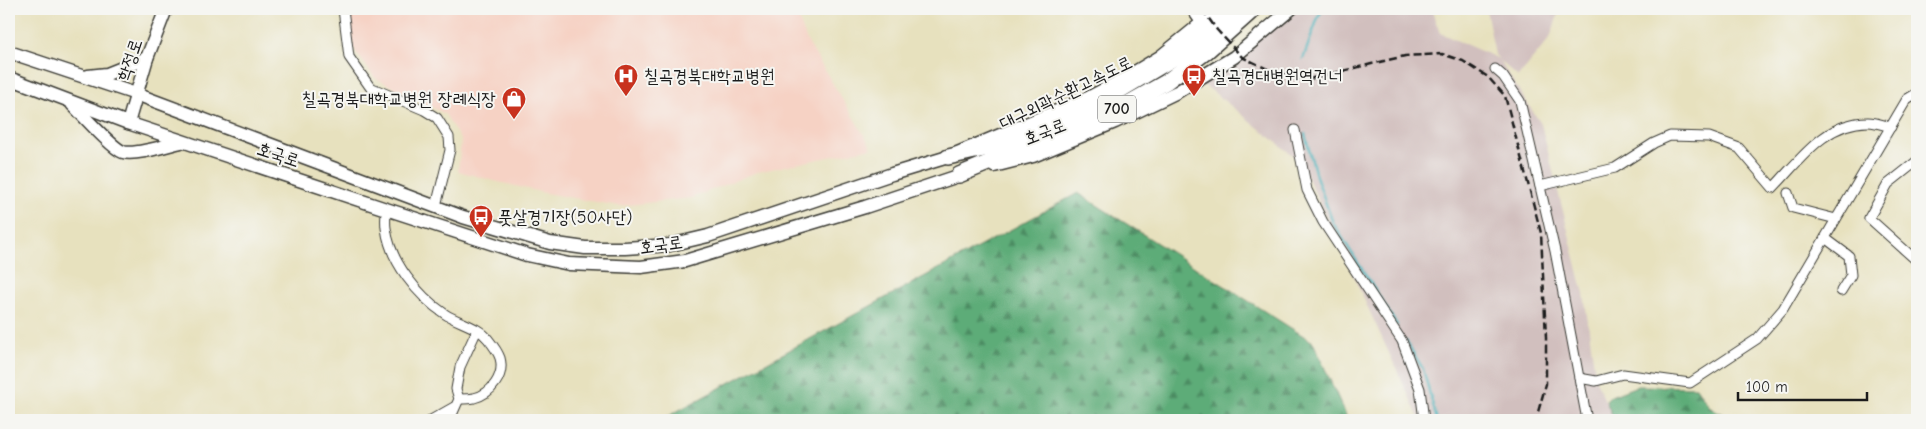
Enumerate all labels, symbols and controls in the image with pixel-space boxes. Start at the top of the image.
street label: 학정로 [113,36,147,84]
street label: 대구외곽순환고속도로 [996,52,1136,134]
hospital icon: 칠곡경북대학교병원 [613,63,639,97]
bus stop icon: 칠곡경대병원역건너 [1181,63,1207,97]
place label: 칠곡경북대학교병원 [644,66,774,87]
place label: 칠곡경대병원역건너 [1212,66,1342,87]
shop icon: 칠곡경북대학교병원 장례식장 [501,86,527,120]
place label: 칠곡경북대학교병원 장례식장 [302,89,496,110]
road number: 700 [1098,96,1136,122]
street label: 호국로 [1021,114,1069,150]
street label: 호국로 [254,138,302,172]
bus stop icon: 풋살경기장(50사단) [468,204,494,238]
place label: 풋살경기장(50사단) [498,207,633,228]
street label: 호국로 [638,232,684,258]
scale bar [1738,369,1867,401]
text: 100 m [1746,378,1788,396]

